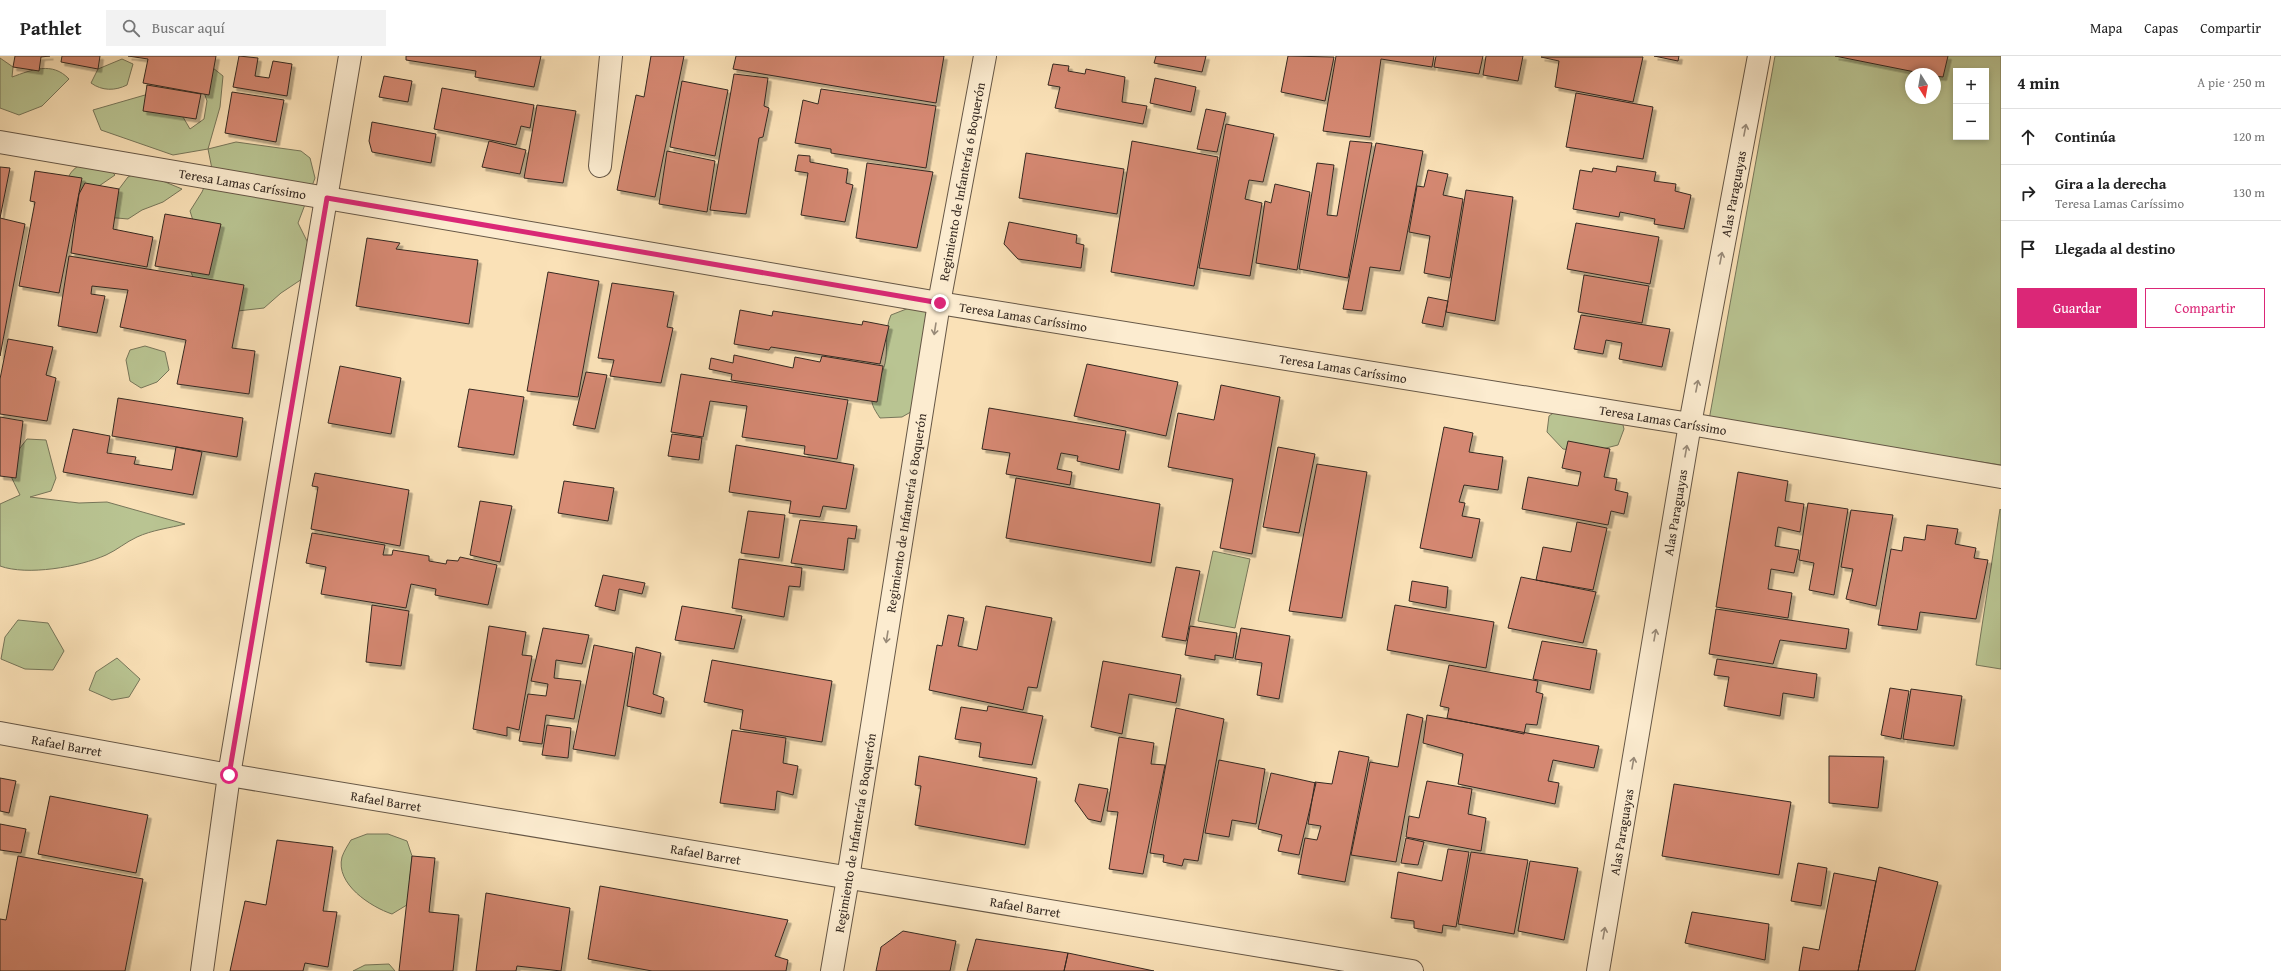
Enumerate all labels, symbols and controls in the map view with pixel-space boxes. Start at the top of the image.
search box [106,10,386,46]
text: Pathlet [20,14,82,42]
icon: search [120,17,142,39]
text: Buscar aquí [152,17,225,38]
text: Mapa [2090,18,2122,38]
text: Capas [2144,18,2178,38]
text: Compartir [2200,18,2261,38]
north arrow [1905,68,1941,104]
map controls [1953,68,1989,140]
button: + [1953,68,1989,104]
text: 4 min [2017,70,2059,95]
text: A pie · 250 m [2197,73,2265,92]
street label: Regimiento de Infantería 6 Boquerón [934,80,990,283]
button: − [1953,104,1989,140]
one-way arrow [1742,124,1750,137]
icon: ahead [2017,126,2039,148]
text: Continúa [2055,126,2116,147]
text: 120 m [2233,127,2265,146]
street label: Alas Paraguayas [1716,149,1751,239]
street label: Teresa Lamas Caríssimo [177,164,308,204]
text: Gira a la derecha [2055,173,2166,194]
icon: right [2017,182,2039,204]
text: 130 m [2233,183,2265,202]
text: Teresa Lamas Caríssimo [2055,194,2184,213]
icon: arrive [2017,238,2039,260]
text: Llegada al destino [2055,238,2175,259]
one-way arrow [1718,252,1726,265]
button: Guardar [2017,288,2137,328]
button: Compartir [2145,288,2265,328]
route end [931,294,949,312]
street label: Teresa Lamas Caríssimo [958,297,1089,337]
one-way arrow [931,322,939,335]
street label: Teresa Lamas Caríssimo [1278,349,1409,388]
one-way arrow [1694,380,1702,393]
street label: Teresa Lamas Caríssimo [1598,400,1729,440]
street label: Regimiento de Infantería 6 Boquerón [881,411,932,614]
one-way arrow [1682,445,1690,458]
street label: Alas Paraguayas [1659,468,1692,557]
one-way arrow [1651,629,1659,642]
one-way arrow [882,630,890,643]
street label: Rafael Barret [30,730,104,762]
street label: Regimiento de Infantería 6 Boquerón [830,731,881,934]
one-way arrow [1629,757,1637,770]
route start [220,766,238,784]
street label: Rafael Barret [349,786,423,817]
street label: Alas Paraguayas [1605,787,1639,877]
street label: Rafael Barret [669,839,743,870]
street label: Rafael Barret [988,892,1062,923]
one-way arrow [1601,926,1609,939]

